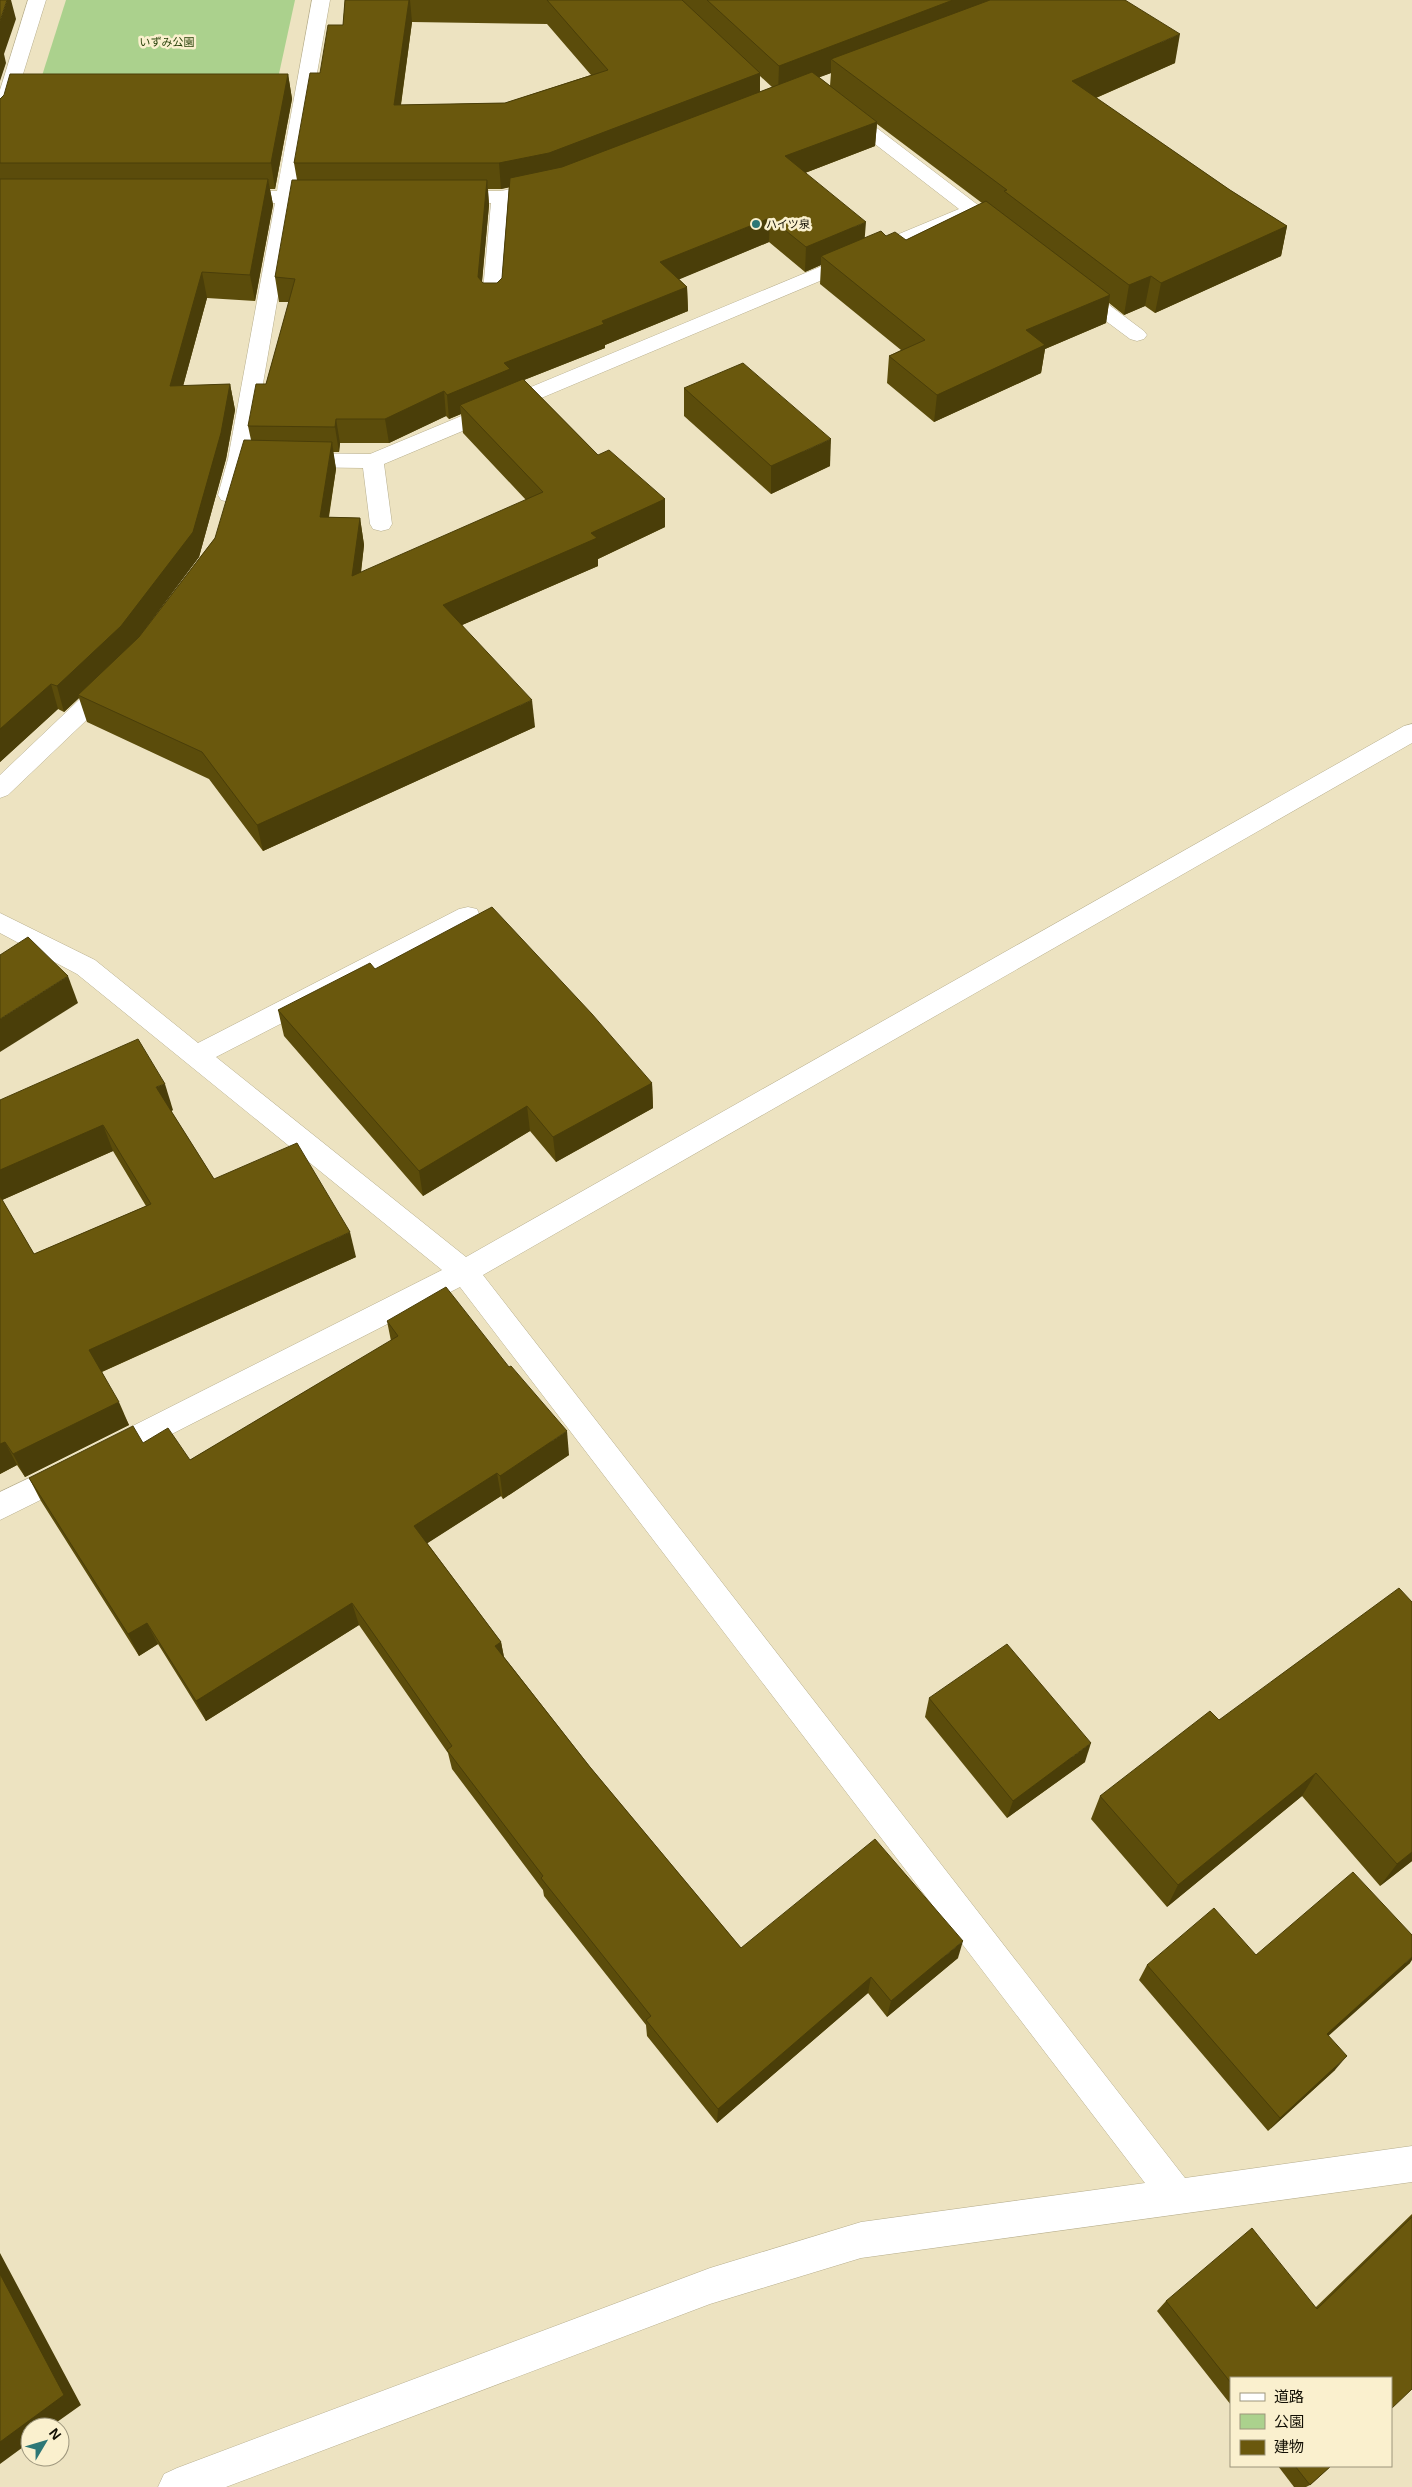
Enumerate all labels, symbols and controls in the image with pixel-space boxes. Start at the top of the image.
park label: いずみ公園 [140,36,195,48]
marker: ハイツ泉 [750,218,762,230]
place label: ハイツ泉 [766,218,811,230]
legend [1230,2377,1392,2467]
text: 道路 [1274,2388,1304,2405]
text: 公園 [1274,2413,1304,2430]
north arrow [20,2417,70,2467]
text: N [46,2425,65,2443]
text: 建物 [1274,2438,1304,2455]

